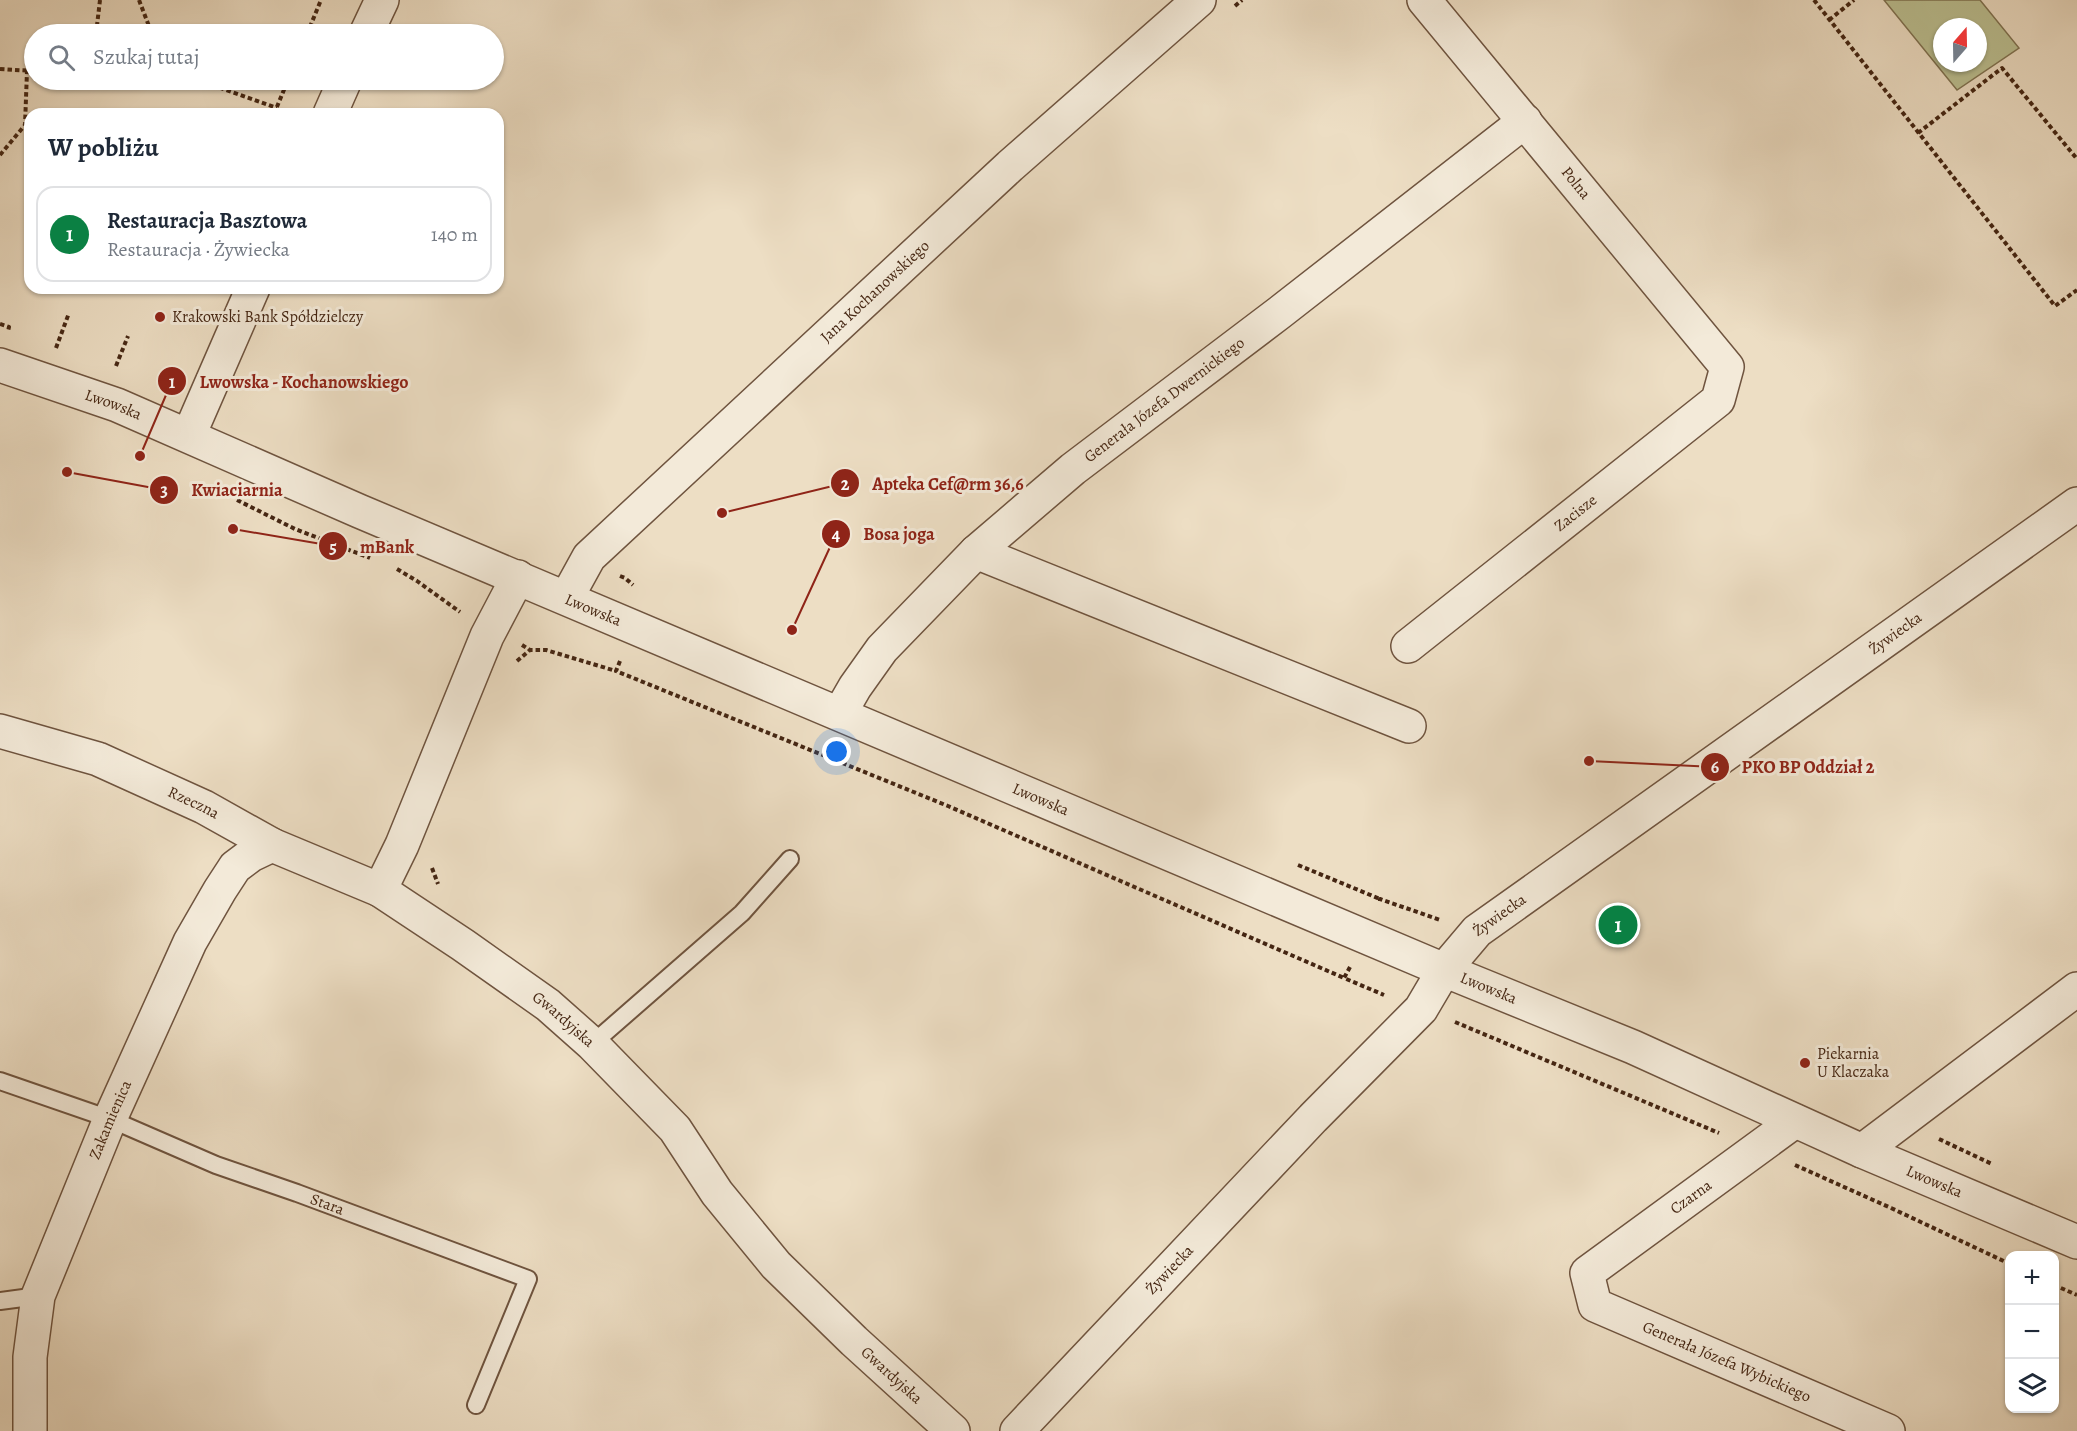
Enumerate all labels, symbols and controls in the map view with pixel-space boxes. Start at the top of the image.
north arrow [1933,18,1987,72]
search box [24,24,504,90]
icon: search [45,41,78,74]
text: Szukaj tutaj [93,42,199,72]
text: W pobliżu [48,130,159,165]
street label: Polna [1556,162,1596,204]
text: Restauracja Basztowa [107,206,307,236]
text: 1 [66,221,73,248]
text: 140 m [431,221,478,248]
street label: Jana Kochanowskiego [816,235,934,348]
text: Restauracja · Żywiecka [107,236,290,263]
place label: Krakowski Bank Spółdzielczy [172,306,364,328]
marker: Krakowski Bank Spółdzielczy [153,310,167,324]
street label: Generała Józefa Dwernickiego [1080,332,1249,468]
callout: Lwowska - Kochanowskiego [157,363,421,399]
text: 1 [169,370,176,394]
text: Lwowska - Kochanowskiego [199,370,409,394]
street label: Lwowska [82,384,146,426]
callout: Apteka Cef@rm 36,6 [830,465,1036,501]
callout: Kwiaciarnia [149,472,295,508]
text: 2 [841,472,850,496]
text: Apteka Cef@rm 36,6 [871,472,1024,496]
text: 3 [160,478,168,502]
text: Kwiaciarnia [191,478,283,502]
street label: Zacisze [1550,489,1602,537]
callout: Bosa joga [821,516,947,552]
text: 4 [832,522,841,546]
text: Bosa joga [863,522,935,546]
callout: mBank [318,528,426,564]
text: 5 [329,535,337,559]
text: mBank [360,535,415,559]
street label: Lwowska [561,588,625,632]
street label: Żywiecka [1864,606,1927,660]
your location [822,737,851,766]
callout: PKO BP Oddział 2 [1700,749,1887,785]
text: 6 [1711,755,1719,779]
text: PKO BP Oddział 2 [1742,755,1875,779]
street label: Lwowska [1009,778,1073,821]
street label: Rzeczna [164,781,224,825]
street label: Żywiecka [1468,888,1531,942]
pin: 1 [1598,902,1638,948]
street label: Lwowska [1457,967,1521,1010]
street label: Gwardyjska [528,986,600,1053]
place label: Piekarnia U Klaczaka [1817,1043,1890,1083]
marker: Piekarnia U Klaczaka [1798,1056,1812,1070]
street label: Zakamienica [84,1076,137,1163]
street label: Lwowska [1903,1160,1966,1204]
street label: Czarna [1666,1174,1717,1220]
street label: Stara [307,1188,348,1221]
street label: Żywiecka [1141,1240,1199,1299]
map controls [2005,1251,2059,1413]
button: + [2005,1251,2059,1305]
button: − [2005,1305,2059,1359]
street label: Generała Józefa Wybickiego [1639,1316,1814,1408]
street label: Gwardyjska [856,1341,928,1409]
button: layers [2005,1359,2059,1413]

